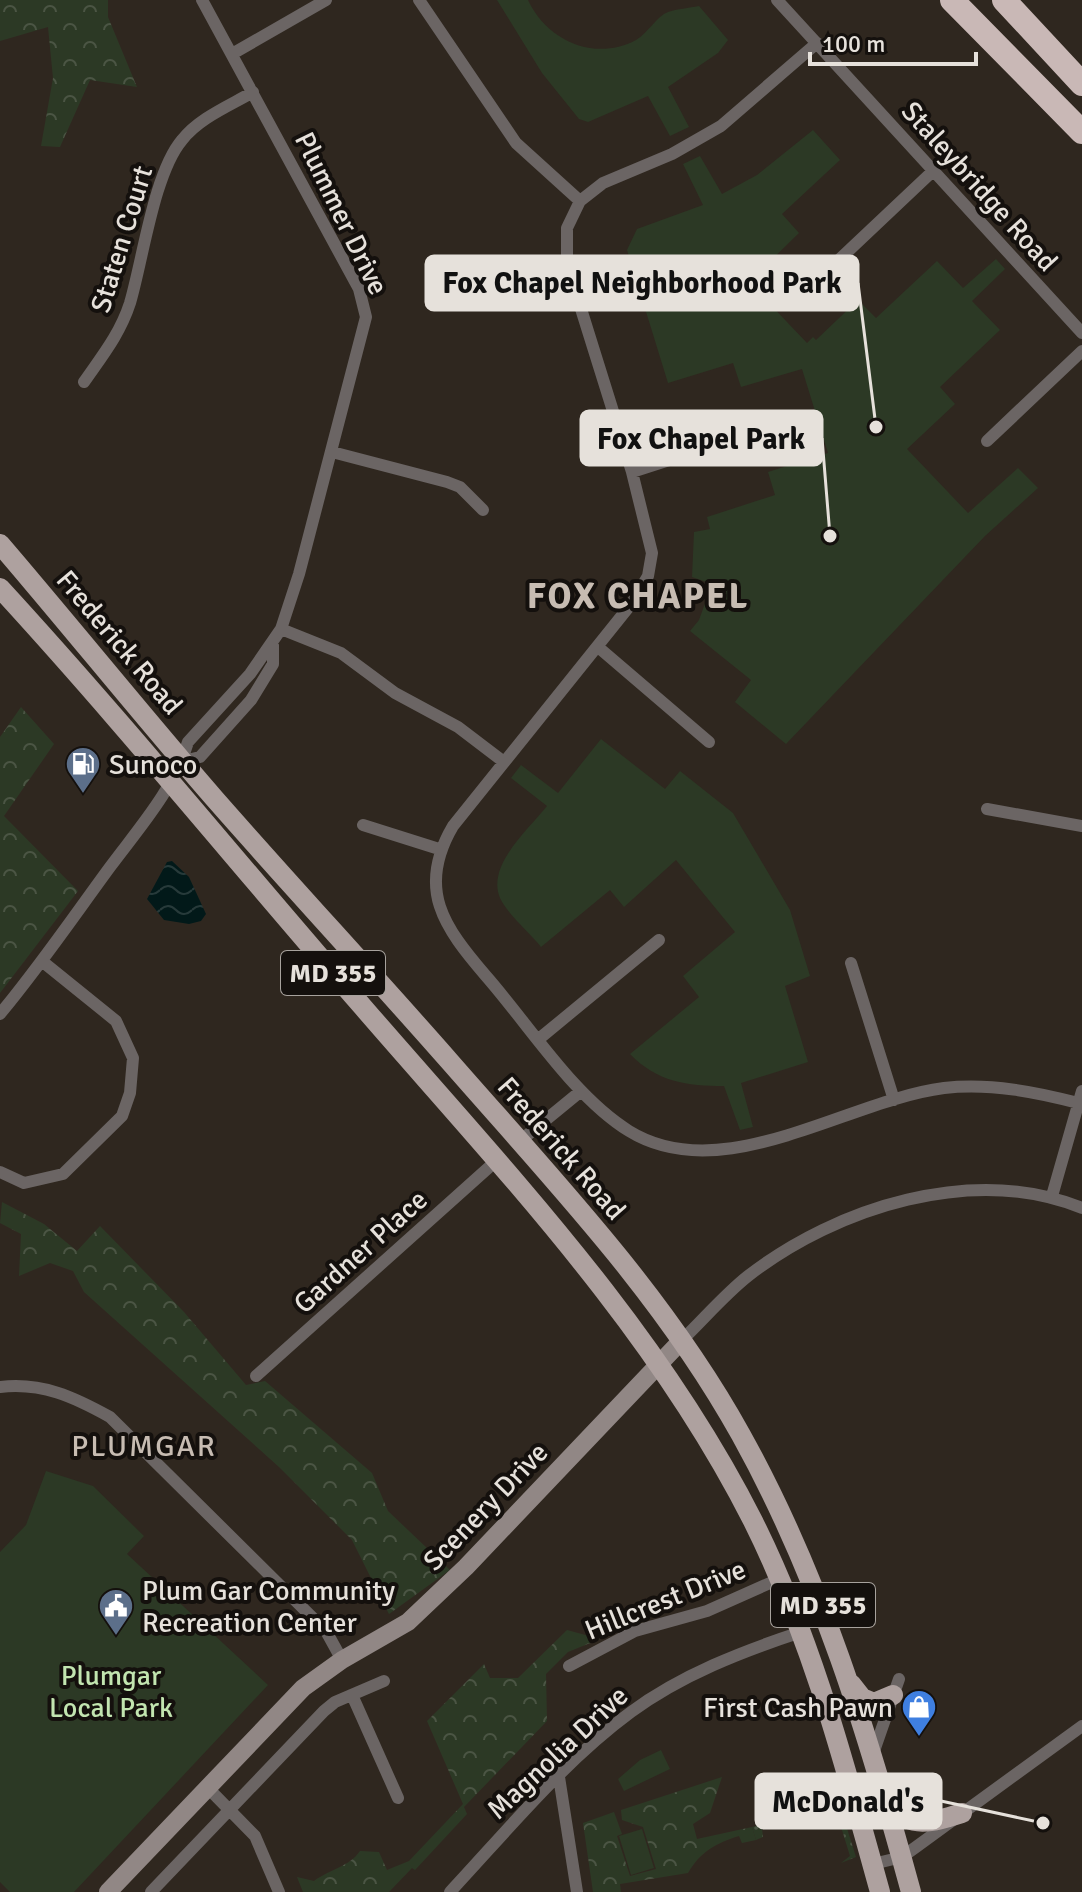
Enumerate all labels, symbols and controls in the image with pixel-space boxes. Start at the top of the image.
scale bar [810,16,976,66]
text: 100 m [822,29,885,59]
street label: Staleybridge Road [894,95,1065,279]
street label: Plummer Drive [287,127,395,300]
street label: Staten Court [84,162,160,317]
callout: Fox Chapel Neighborhood Park [426,256,858,310]
text: Fox Chapel Neighborhood Park [442,265,842,302]
callout: Fox Chapel Park [581,411,822,465]
text: Fox Chapel Park [597,421,805,458]
street label: Frederick Road [49,563,190,722]
district label: FOX CHAPEL [527,574,749,619]
fuel station icon: Sunoco [64,745,102,795]
place label: Sunoco [109,748,197,782]
road number: MD 355 [281,951,385,995]
street label: Frederick Road [490,1070,633,1227]
street label: Gardner Place [287,1183,435,1321]
district label: PLUMGAR [71,1428,217,1465]
street label: Scenery Drive [416,1436,555,1578]
street label: Hillcrest Drive [580,1552,751,1648]
place label: Plum Gar Community Recreation Center [142,1574,395,1640]
road number: MD 355 [771,1583,875,1627]
public building icon: Plum Gar Community Recreation Center [97,1587,135,1637]
park label: Plumgar Local Park [49,1659,173,1725]
street label: Magnolia Drive [480,1679,635,1827]
shop icon: First Cash Pawn [900,1688,938,1738]
place label: First Cash Pawn [703,1691,893,1725]
callout: McDonald's [756,1774,941,1828]
text: McDonald's [772,1784,924,1821]

